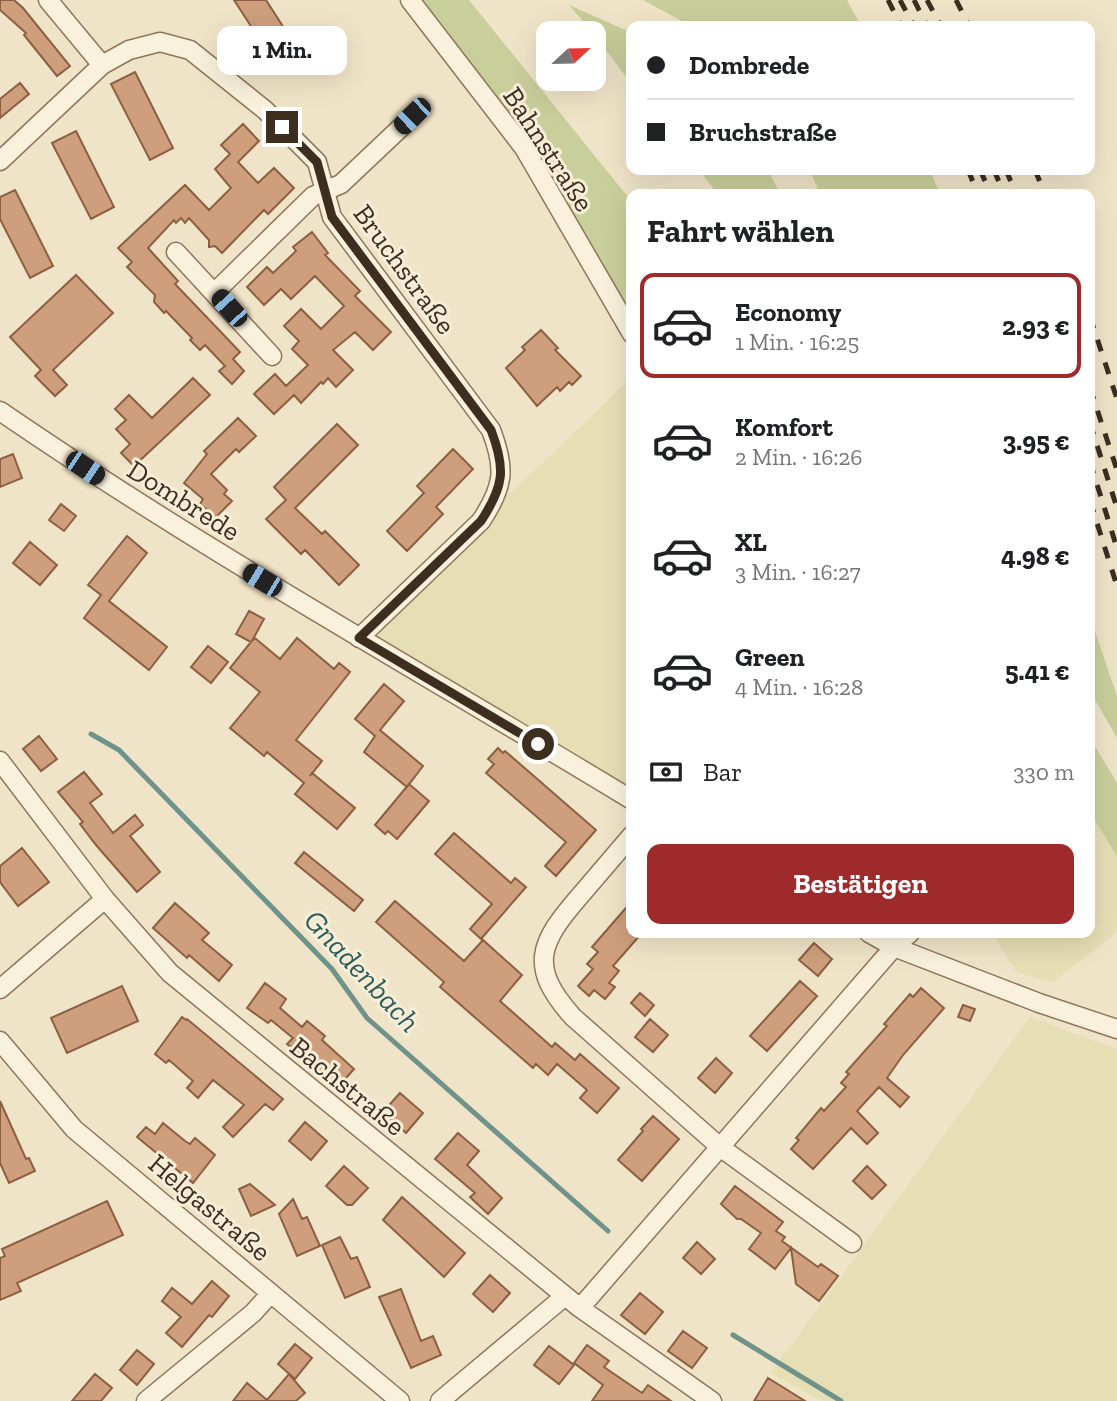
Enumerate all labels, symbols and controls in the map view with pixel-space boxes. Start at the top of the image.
north arrow [536,21,606,91]
map controls [536,21,606,91]
callout: 1 Min. [217,25,347,74]
text: 1 Min. [252,36,312,64]
text: Dombrede [689,49,809,81]
street label: Bahnstraße [496,81,601,218]
car [390,94,435,138]
route end [266,111,298,143]
text: Bruchstraße [689,116,836,148]
street label: Bruchstraße [346,198,463,341]
text: Fahrt wählen [647,212,834,250]
car [208,285,251,331]
icon: car [651,294,714,357]
text: Economy [735,296,841,328]
text: 2.93 € [1002,310,1070,342]
text: 1 Min. · 16:25 [735,328,859,356]
icon: car [651,409,714,472]
text: Komfort [735,411,833,443]
text: 3.95 € [1002,425,1070,457]
text: 2 Min. · 16:26 [735,443,863,471]
car [62,448,109,488]
street label: Dombrede [121,453,246,548]
icon: car [651,524,714,587]
text: XL [735,526,767,558]
text: 4.98 € [1001,540,1070,572]
text: 3 Min. · 16:27 [735,558,861,586]
car [239,560,286,600]
icon: car [651,639,714,702]
text: Green [735,641,805,673]
text: 5.41 € [1005,655,1070,687]
text: 4 Min. · 16:28 [735,673,863,701]
route start [522,728,554,760]
icon: cash [647,753,685,791]
text: Bar [703,756,742,788]
text: 330 m [1013,758,1074,786]
button: Bestätigen [647,844,1074,924]
water label: Gnadenbach [296,902,428,1040]
street label: Bachstraße [284,1030,412,1143]
street label: Helgastraße [142,1147,277,1268]

